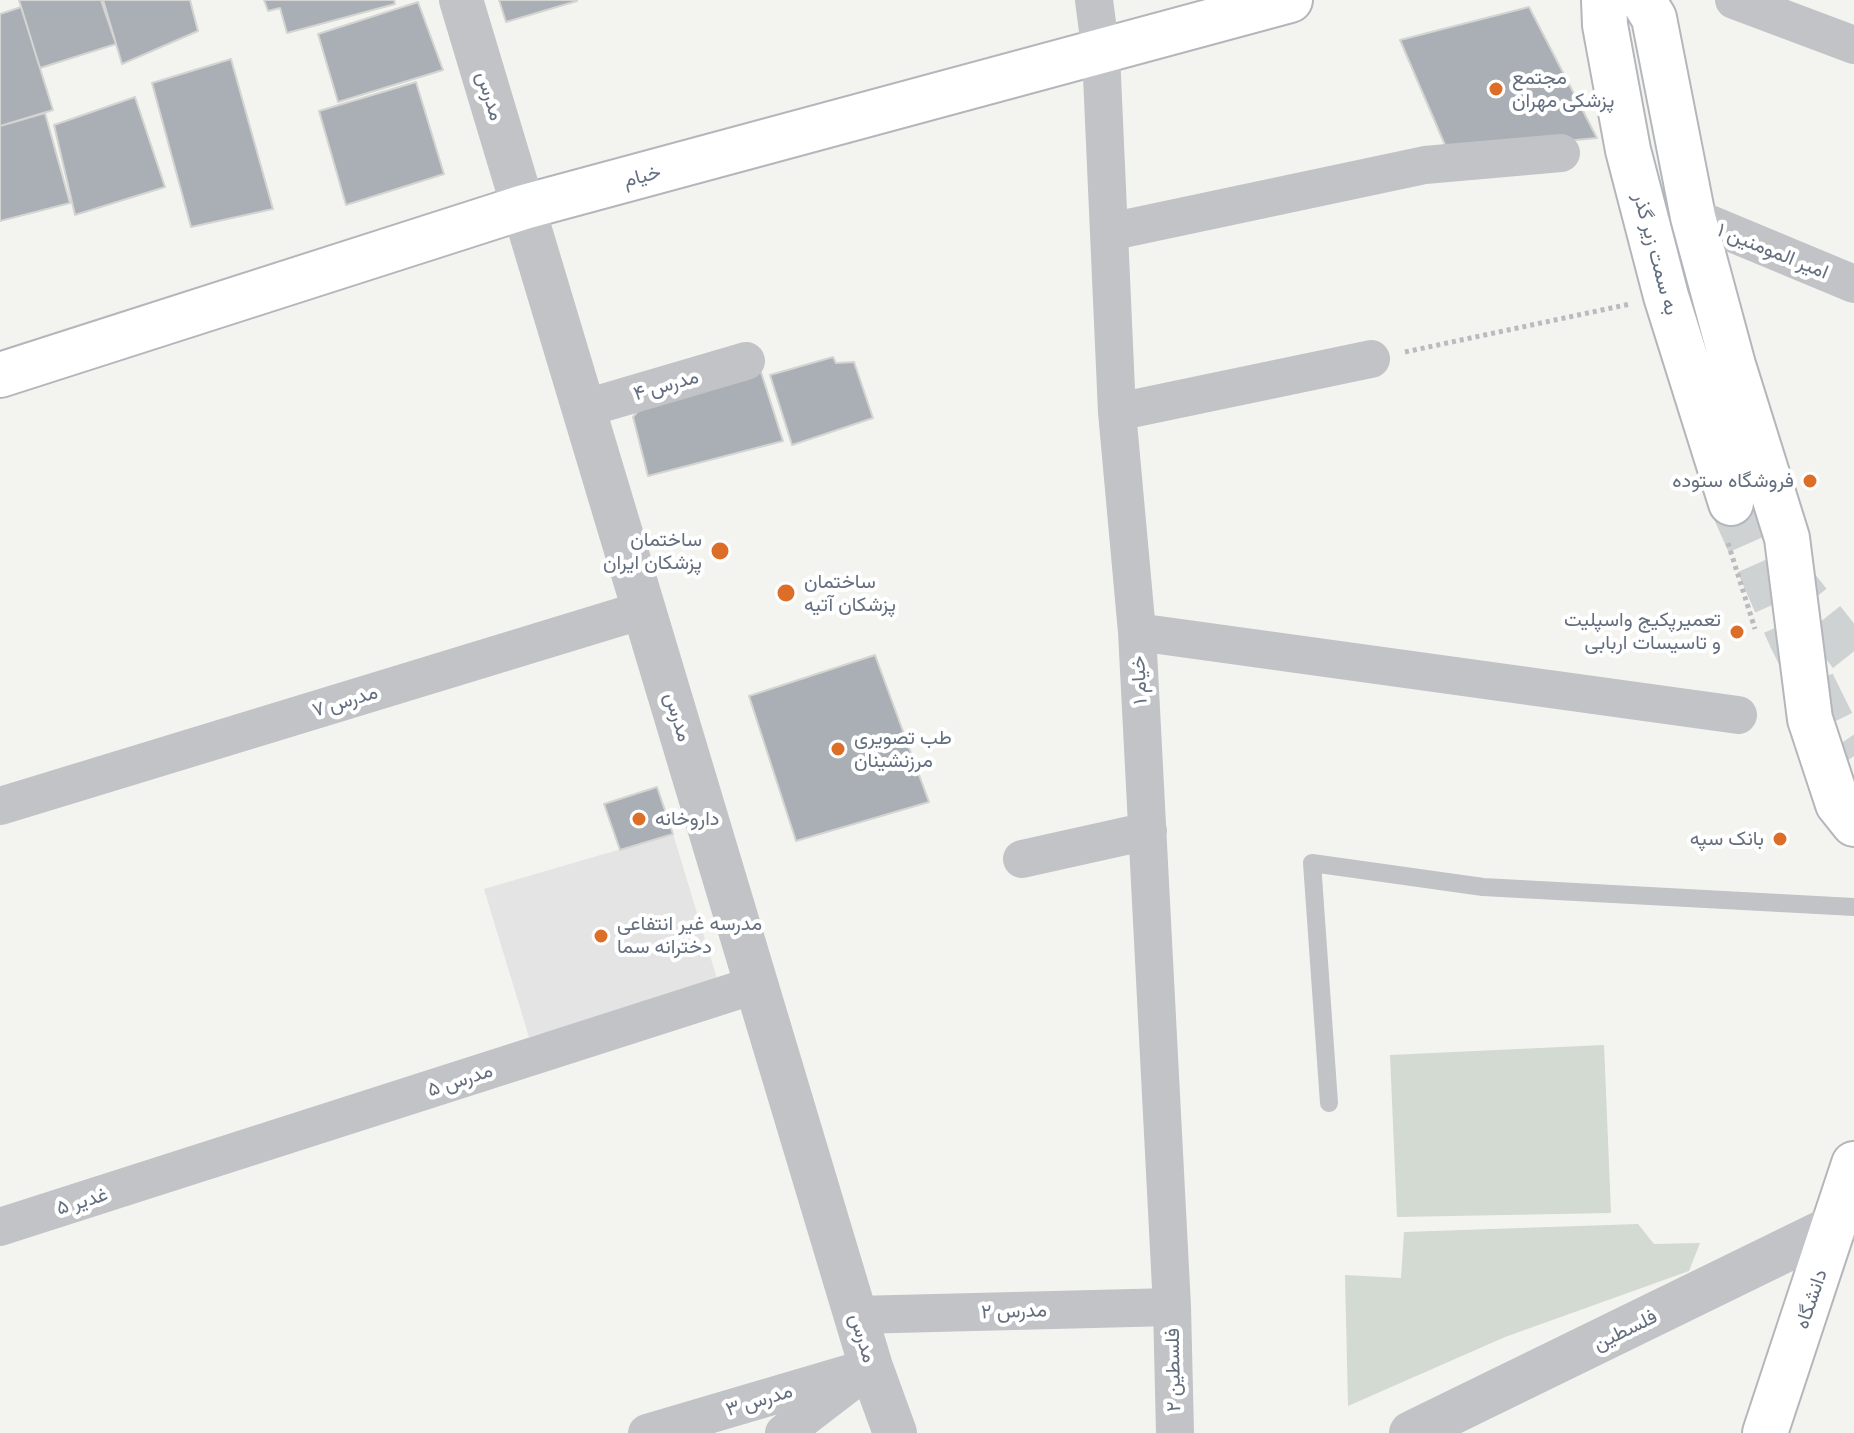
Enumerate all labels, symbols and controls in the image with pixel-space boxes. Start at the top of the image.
place label: مجتمع پزشکی مهران [1512,66,1614,113]
street label: مدرس [471,68,509,124]
marker: مجتمع پزشکی مهران [1487,80,1505,98]
street label: خیام [621,160,663,192]
street label: به سمت زیر گذر [1628,190,1684,318]
street label: امیر المومنین ۱ [1714,218,1832,284]
street label: مدرس ۴ [631,364,701,406]
place label: فروشگاه ستوده [1672,469,1794,493]
marker: فروشگاه ستوده [1801,472,1819,490]
place label: ساختمان پزشکان ایران [603,528,702,575]
marker: ساختمان پزشکان ایران [709,540,731,562]
place label: ساختمان پزشکان آتیه [804,570,896,617]
marker: ساختمان پزشکان آتیه [775,582,797,604]
place label: تعمیرپکیج واسپلیت و تاسیسات اربابی [1564,608,1721,655]
marker: تعمیرپکیج واسپلیت و تاسیسات اربابی [1728,623,1746,641]
street label: خیام ۱ [1126,655,1152,705]
street label: مدرس ۷ [309,680,381,722]
street label: مدرس [659,689,697,745]
place label: طب تصویری مرزنشینان [854,726,952,773]
marker: طب تصویری مرزنشینان [829,740,847,758]
place label: داروخانه [655,807,719,831]
marker: داروخانه [630,810,648,828]
place label: بانک سپه [1690,827,1764,851]
marker: بانک سپه [1771,830,1789,848]
place label: مدرسه غیر انتفاعی دخترانه سما [617,912,762,959]
marker: مدرسه غیر انتفاعی دخترانه سما [592,927,610,945]
street label: مدرس ۵ [424,1058,496,1102]
street label: غدیر ۵ [53,1182,111,1220]
street label: دانشگاه [1790,1266,1832,1332]
street label: مدرس ۲ [981,1298,1047,1324]
street label: فلسطین [1589,1304,1661,1356]
street label: مدرس [844,1310,882,1366]
street label: فلسطین ۲ [1160,1328,1186,1412]
street label: مدرس ۳ [723,1379,795,1421]

